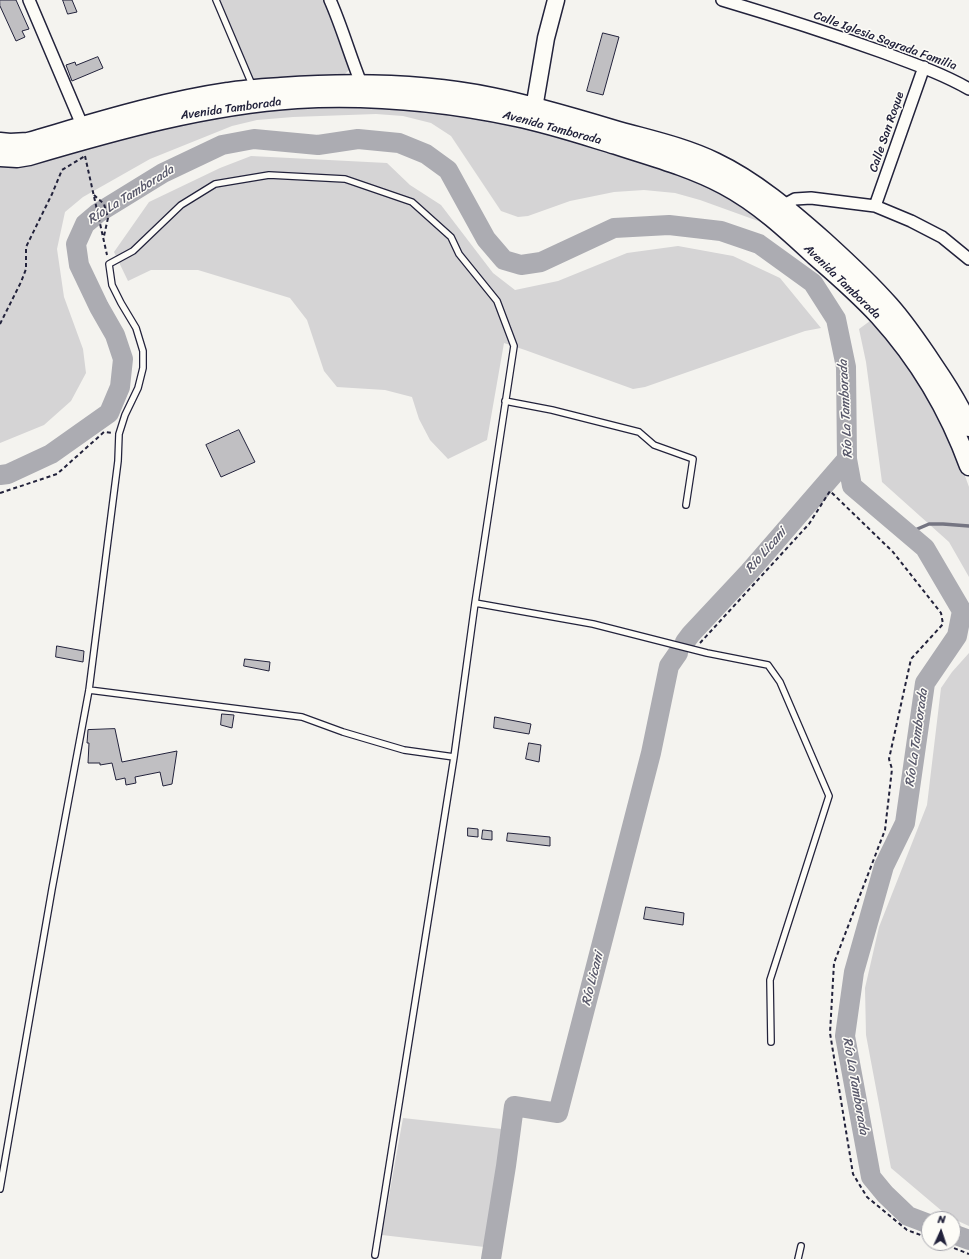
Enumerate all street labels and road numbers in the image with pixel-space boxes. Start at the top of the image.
street label: Calle Iglesia Sagrada Familia [811,8,959,74]
street label: Calle San Roque [866,90,908,174]
street label: Avenida Tamborada [180,95,282,123]
street label: Avenida Tamborada [501,108,603,148]
street label: Avenida Tamborada [800,242,884,322]

